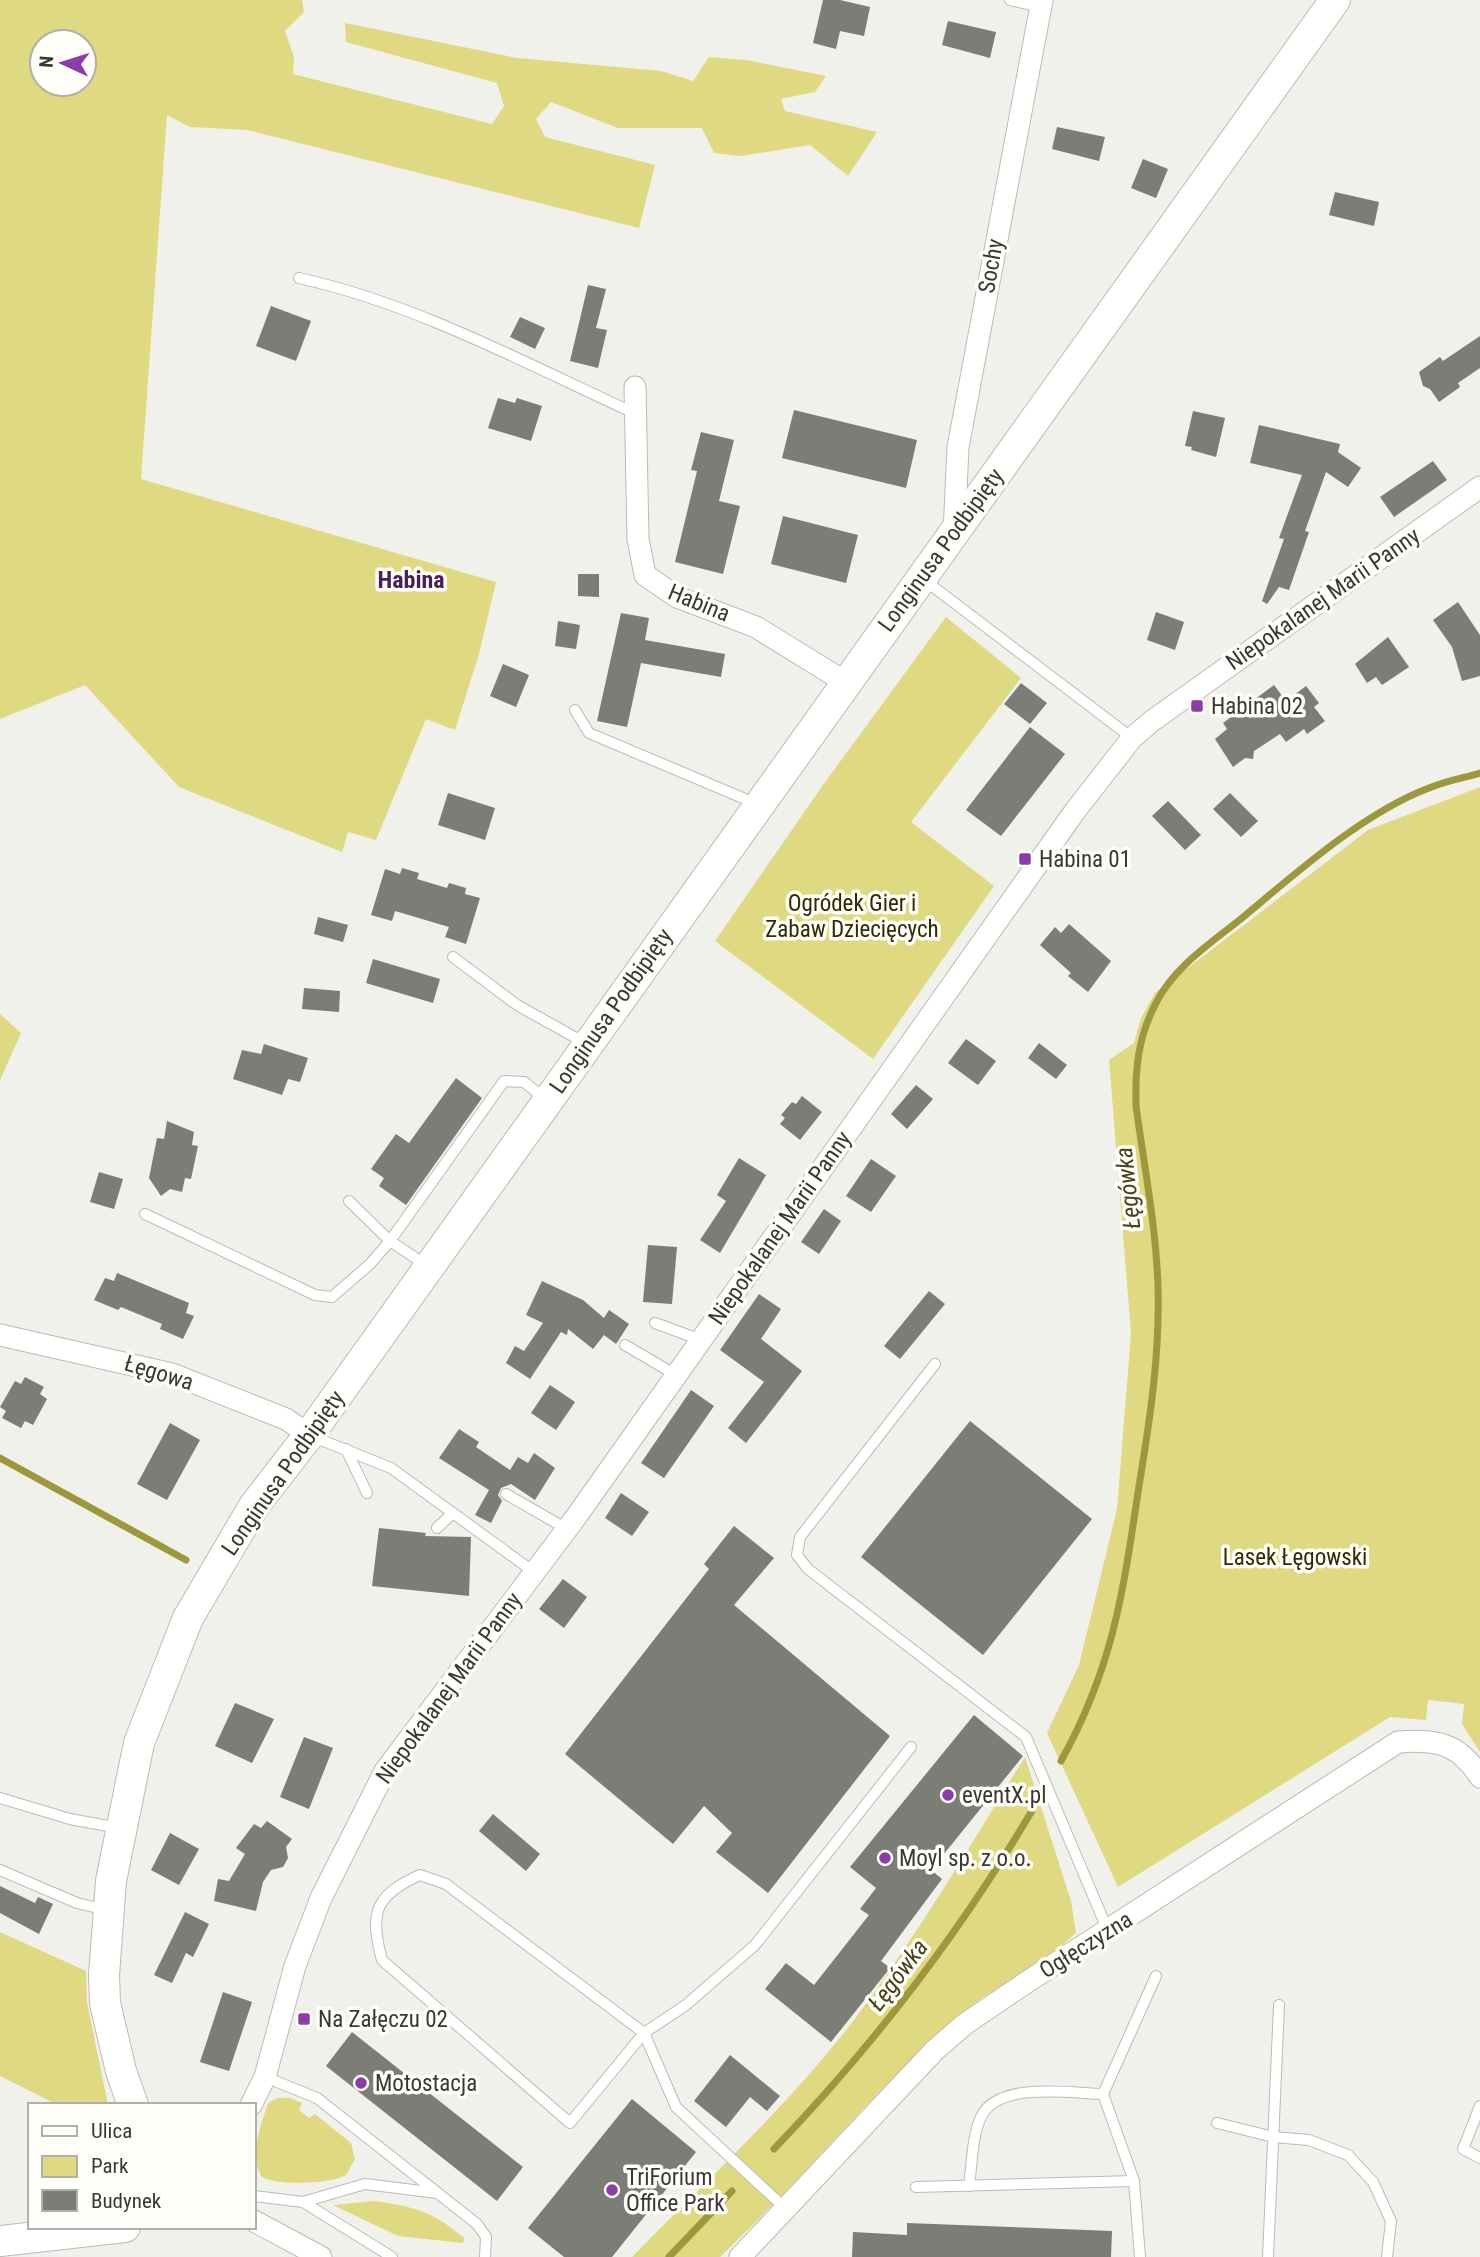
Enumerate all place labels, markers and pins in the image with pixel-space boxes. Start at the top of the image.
place label: Habina 02 [1211,693,1303,720]
marker: Habina 02 [1189,698,1205,714]
place label: Habina 01 [1039,846,1131,873]
marker: Habina 01 [1017,851,1033,867]
place label: eventX.pl [962,1782,1046,1809]
marker: eventX.pl [940,1787,956,1803]
place label: Moyl sp. z o.o. [899,1845,1032,1872]
marker: Moyl sp. z o.o. [877,1850,893,1866]
place label: Na Załęczu 02 [318,2006,448,2033]
marker: Na Załęczu 02 [296,2011,312,2027]
place label: Motostacja [375,2070,477,2097]
marker: Motostacja [353,2075,369,2091]
place label: TriForium Office Park [626,2164,725,2217]
marker: TriForium Office Park [604,2182,620,2198]

